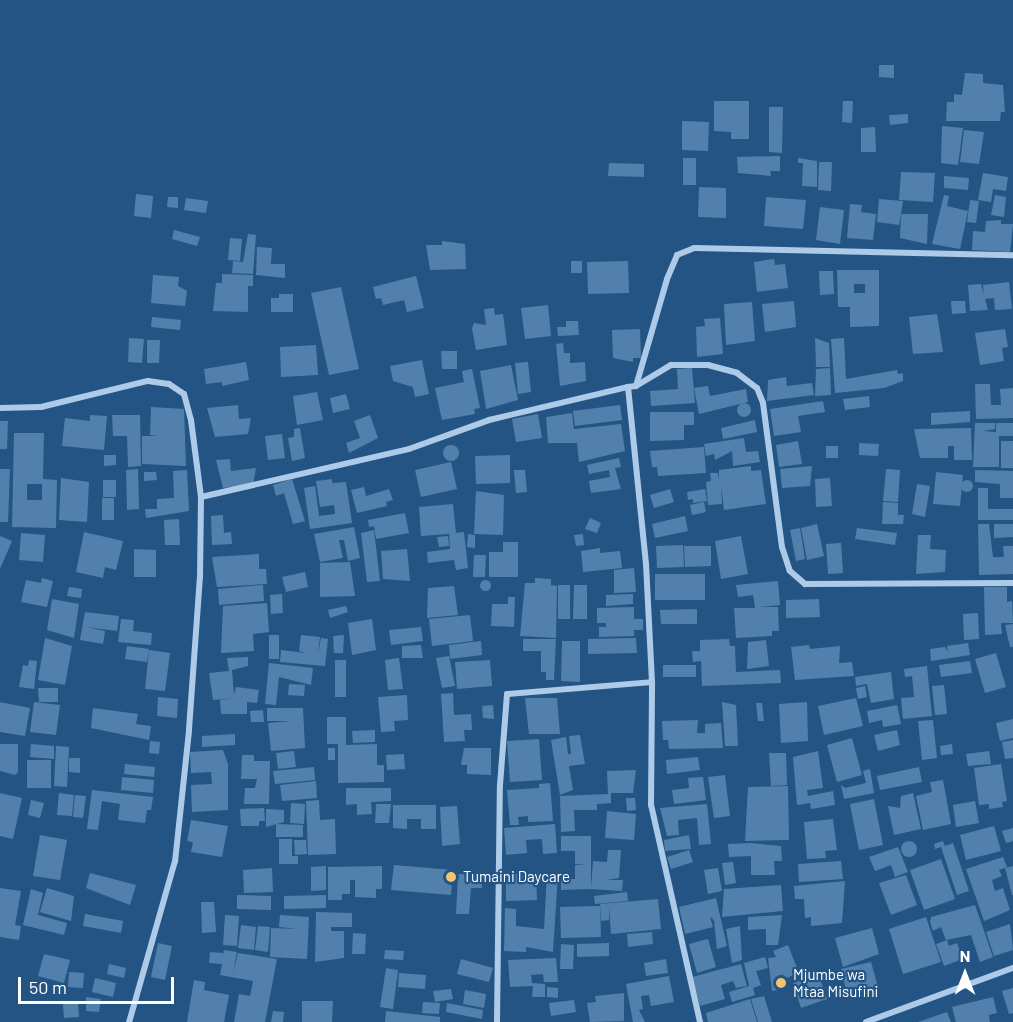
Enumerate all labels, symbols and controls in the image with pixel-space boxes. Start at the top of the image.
place label: Tumaini Daycare [463,868,570,886]
marker: Tumaini Daycare [444,870,458,884]
north arrow [935,944,995,1004]
text: N [960,946,970,965]
scale bar [21,965,177,1003]
place label: Mjumbe wa Mtaa Misufini [793,965,878,1000]
text: 50 m [29,976,67,998]
marker: Mjumbe wa Mtaa Misufini [774,976,788,990]

